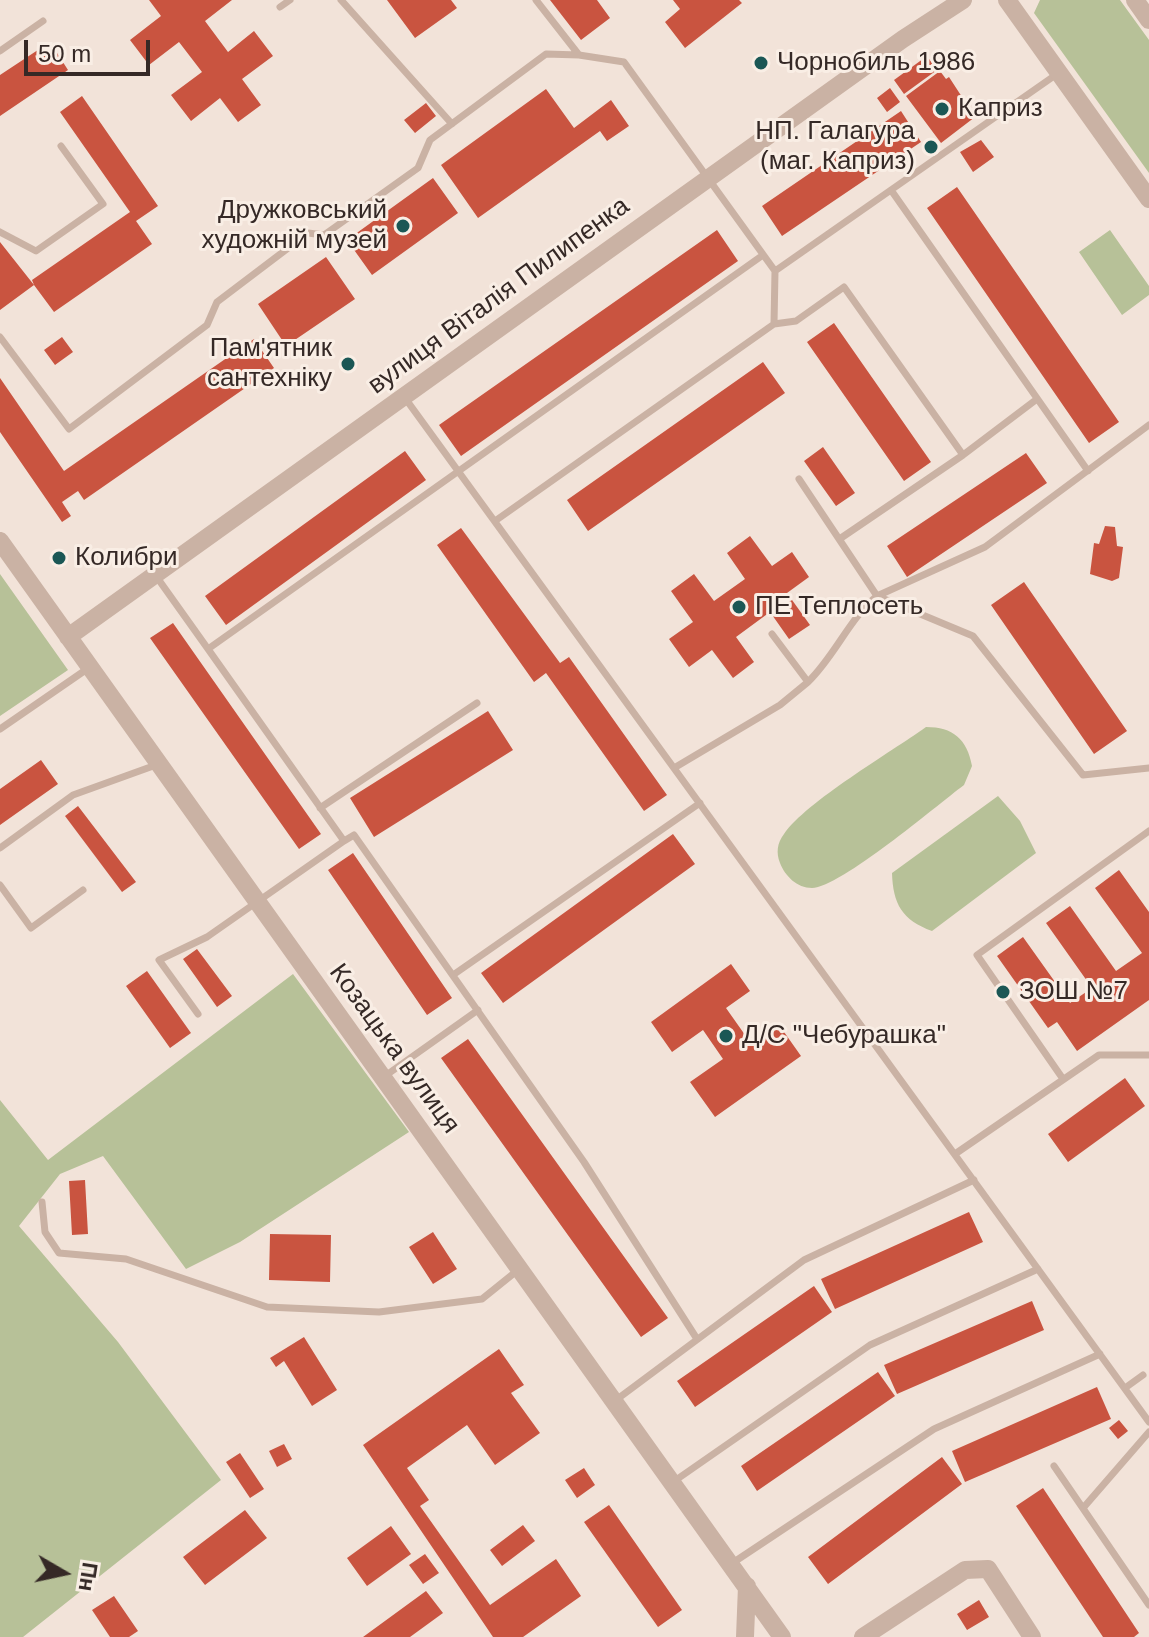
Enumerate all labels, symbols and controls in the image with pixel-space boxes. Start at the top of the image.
scale bar [28,24,154,74]
text: 50 m [38,40,91,67]
place label: Чорнобиль 1986 [777,47,975,79]
marker: Чорнобиль 1986 [752,54,770,72]
place label: Каприз [958,93,1043,125]
marker: Каприз [933,100,951,118]
place label: НП. Галагура (маг. Каприз) [755,116,915,178]
marker: НП. Галагура (маг. Каприз) [922,138,940,156]
street label: вулиця Віталія Пилипенка [362,191,636,401]
place label: Дружковський художній музей [201,195,387,256]
marker: Дружковський художній музей [394,217,412,235]
place label: Пам'ятник сантехніку [207,333,332,394]
marker: Пам'ятник сантехніку [339,355,357,373]
place label: Колибри [75,542,178,574]
marker: Колибри [50,549,68,567]
place label: ПЕ Теплосеть [755,591,923,623]
marker: ПЕ Теплосеть [730,598,748,616]
street label: Козацька вулиця [322,958,466,1140]
place label: ЗОШ №7 [1019,976,1128,1008]
marker: ЗОШ №7 [994,983,1012,1001]
place label: Д/С "Чебурашка" [742,1020,946,1052]
marker: Д/С "Чебурашка" [717,1027,735,1045]
north arrow [24,1533,104,1613]
text: Пн [74,1560,103,1593]

